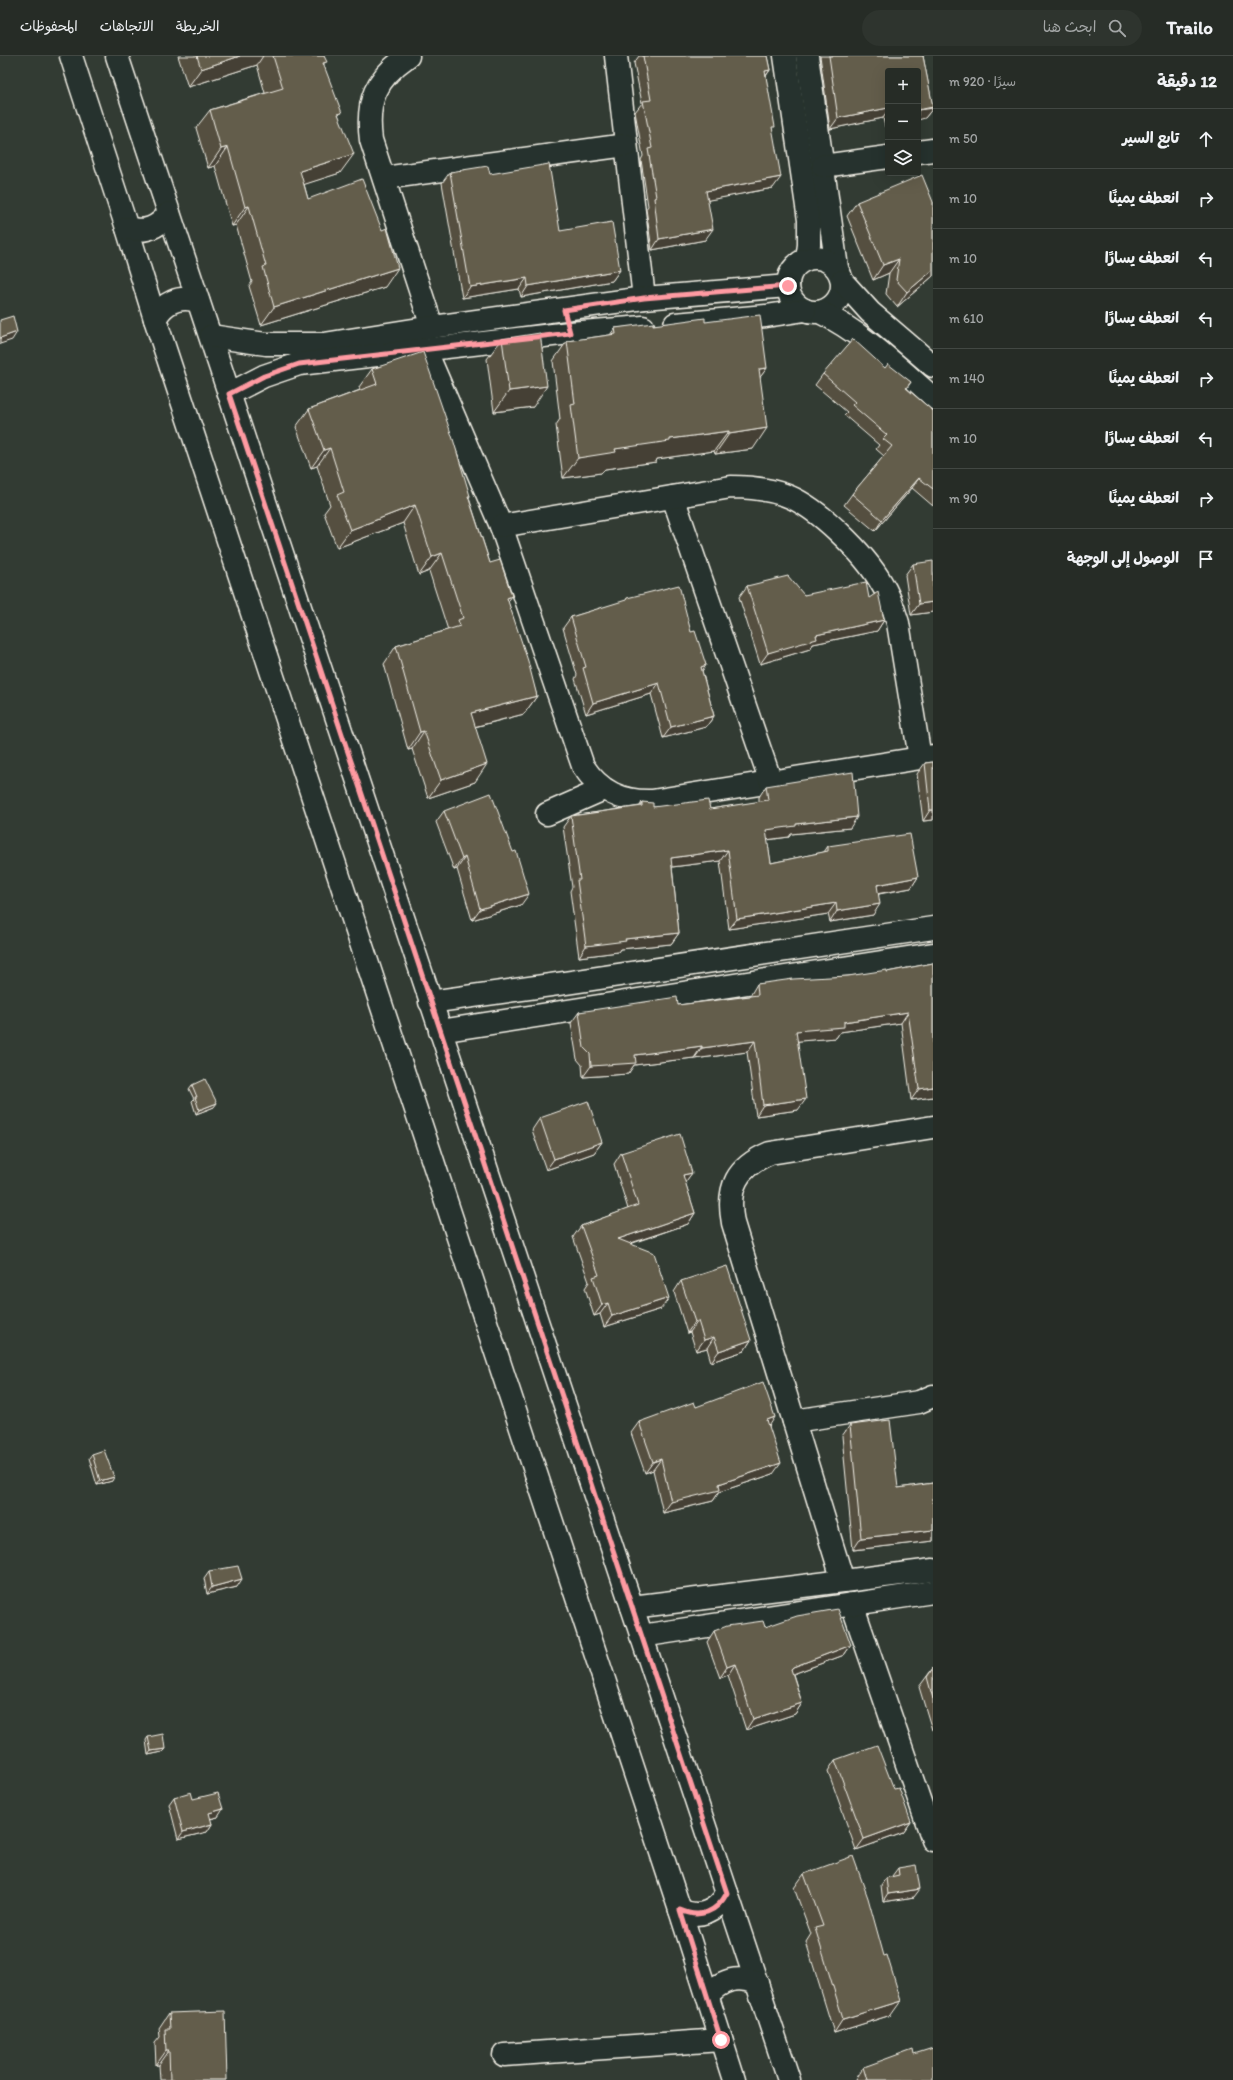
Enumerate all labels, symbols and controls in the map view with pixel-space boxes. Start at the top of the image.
search box [862,10,1142,46]
text: Trailo [1166,16,1213,39]
icon: search [1106,17,1128,39]
text: المحفوظات [20,18,78,35]
text: الاتجاهات [100,18,154,35]
text: الخريطة [176,18,219,35]
text: ابحث هنا [1043,18,1096,36]
map controls [885,68,921,176]
button: + [885,68,921,104]
text: 12 دقيقة [1157,71,1217,91]
text: سيرًا · 920 m [949,74,1016,89]
button: − [885,104,921,140]
icon: ahead [1195,128,1217,150]
text: تابع السير [1122,129,1179,147]
text: 50 m [949,131,978,146]
button: layers [885,140,921,176]
icon: right [1195,188,1217,210]
text: انعطف يمينًا [1109,189,1179,207]
text: 10 m [949,191,977,206]
icon: left [1195,248,1217,270]
text: انعطف يسارًا [1105,249,1179,267]
text: 10 m [949,251,977,266]
route end [779,277,797,295]
icon: left [1195,308,1217,330]
text: انعطف يسارًا [1105,309,1179,327]
text: 610 m [949,311,984,326]
icon: right [1195,368,1217,390]
text: انعطف يمينًا [1109,369,1179,387]
text: 140 m [949,371,985,386]
icon: left [1195,428,1217,450]
text: انعطف يسارًا [1105,429,1179,447]
text: 10 m [949,431,977,446]
icon: right [1195,488,1217,510]
text: انعطف يمينًا [1109,489,1179,507]
text: 90 m [949,491,978,506]
icon: arrive [1195,548,1217,570]
text: الوصول إلى الوجهة [1067,549,1179,567]
route start [712,2031,730,2049]

